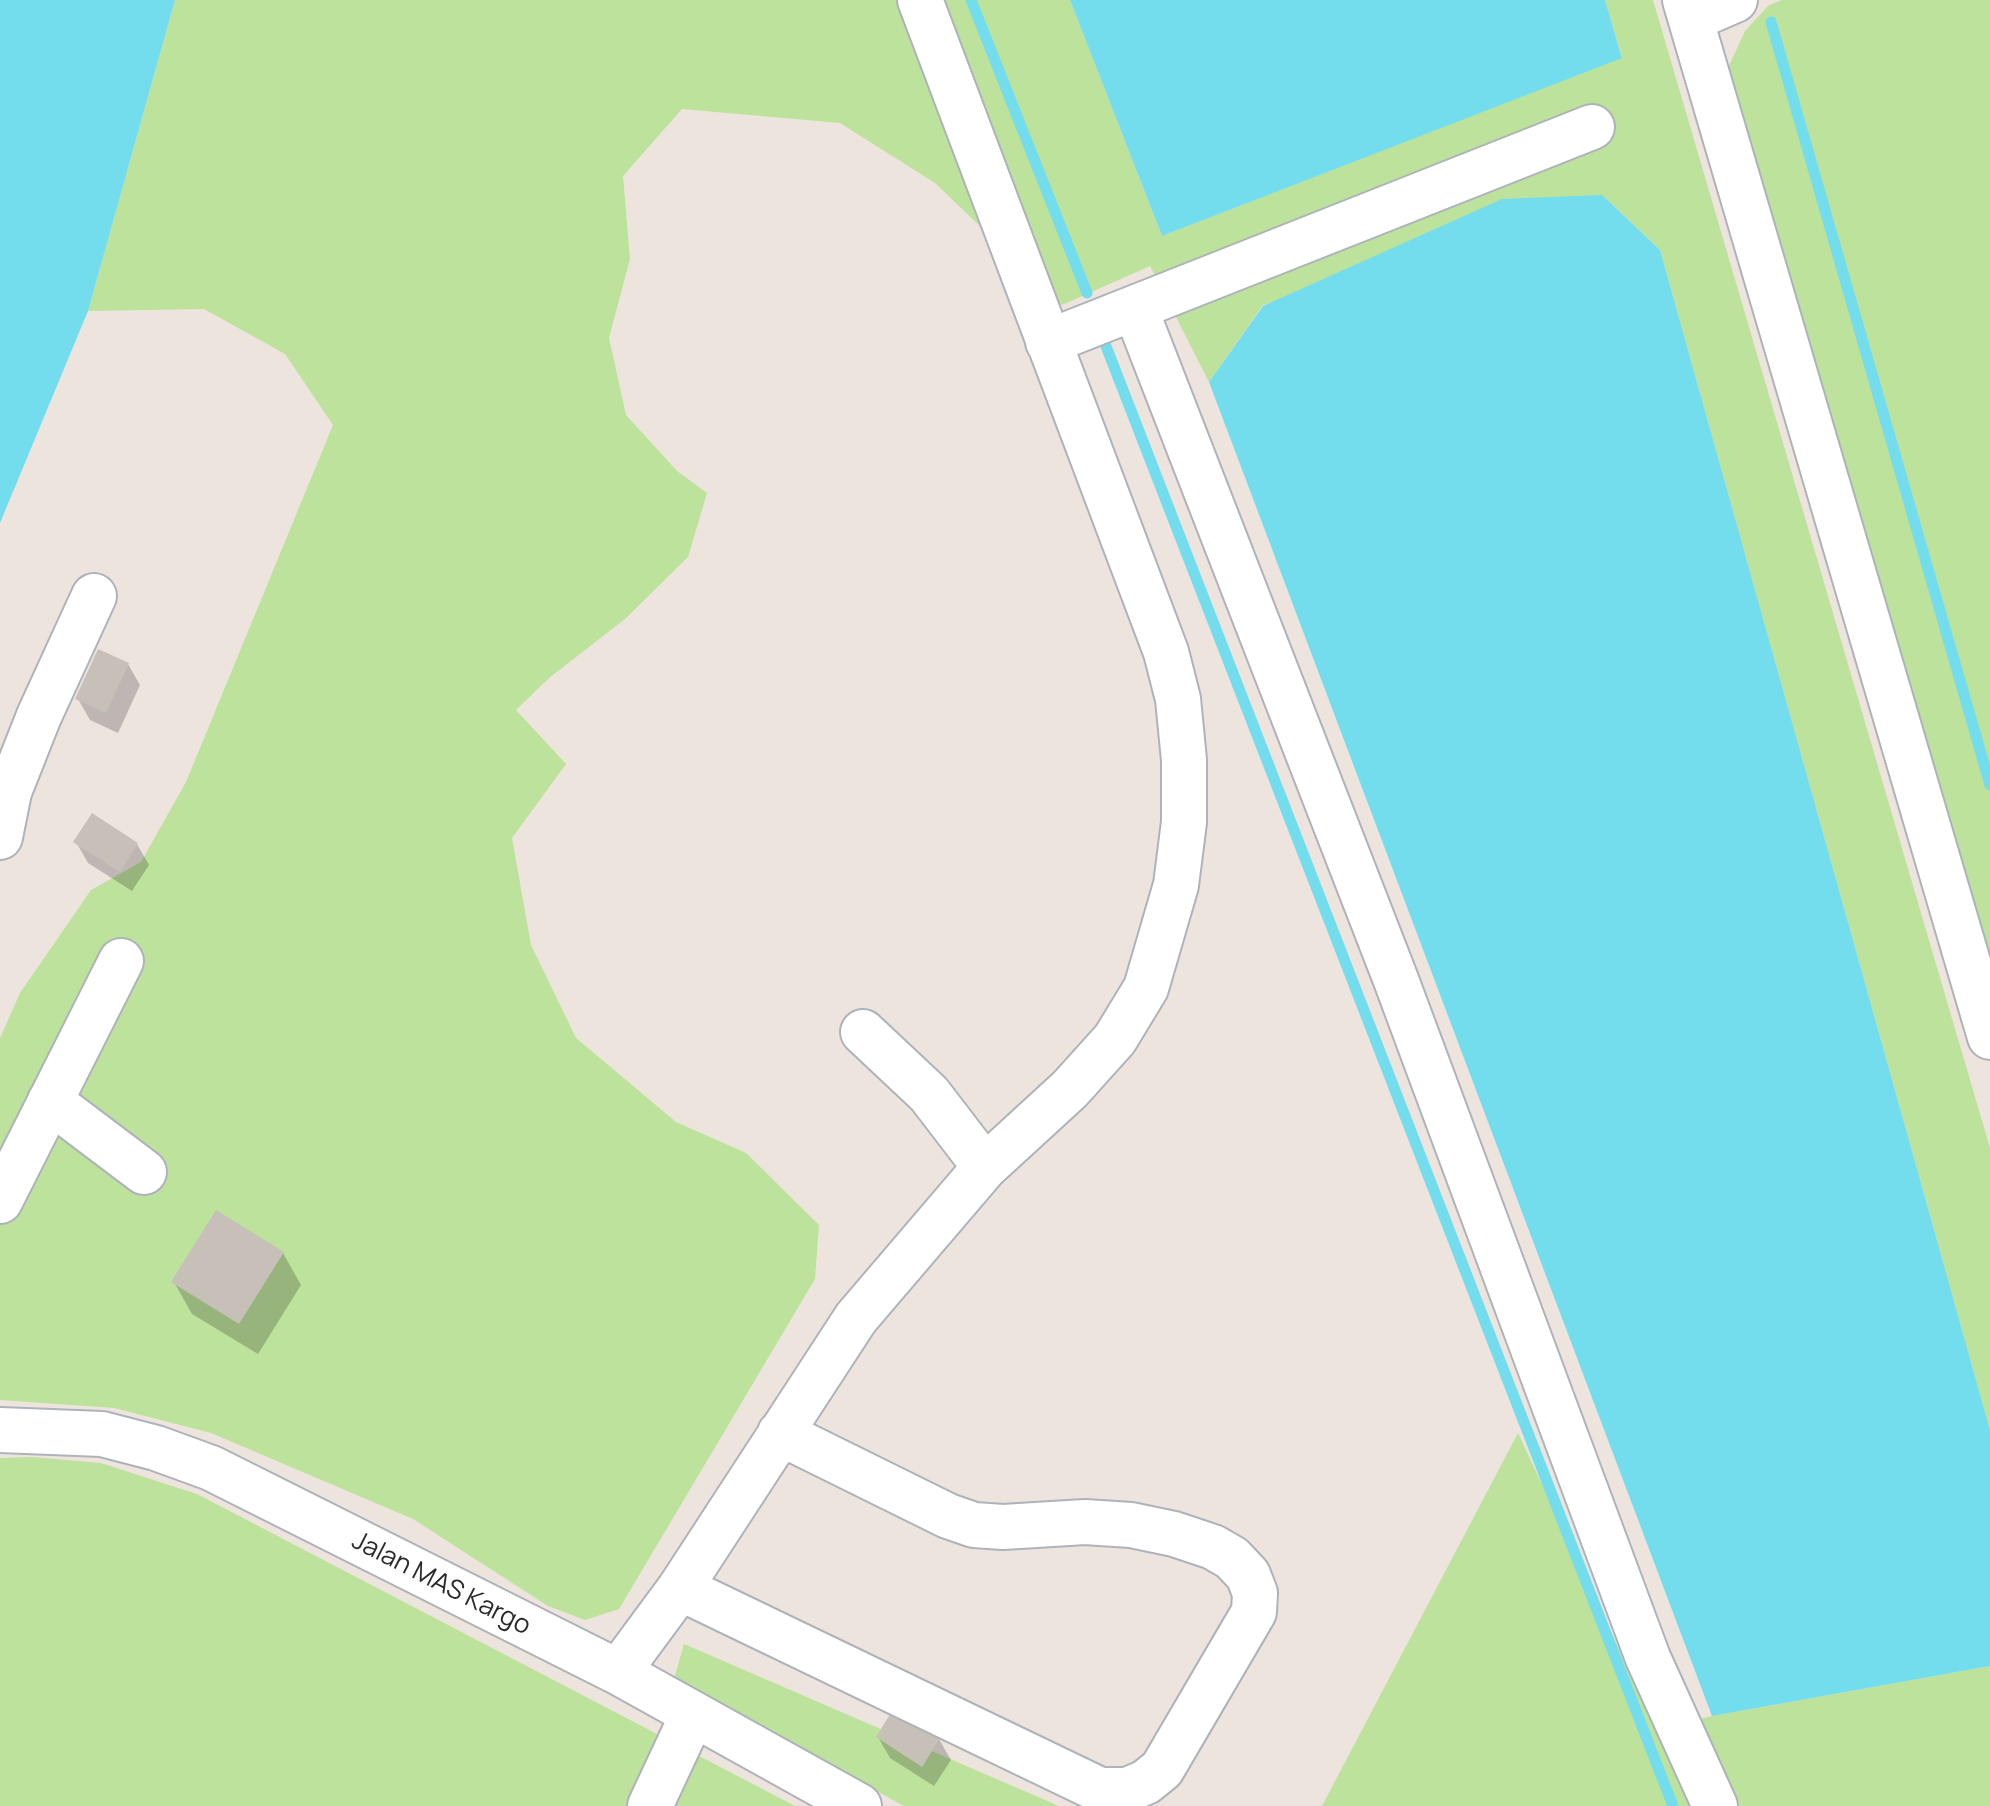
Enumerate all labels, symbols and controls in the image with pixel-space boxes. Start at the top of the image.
street label: Jalan MAS Kargo [347,1526,535,1642]

